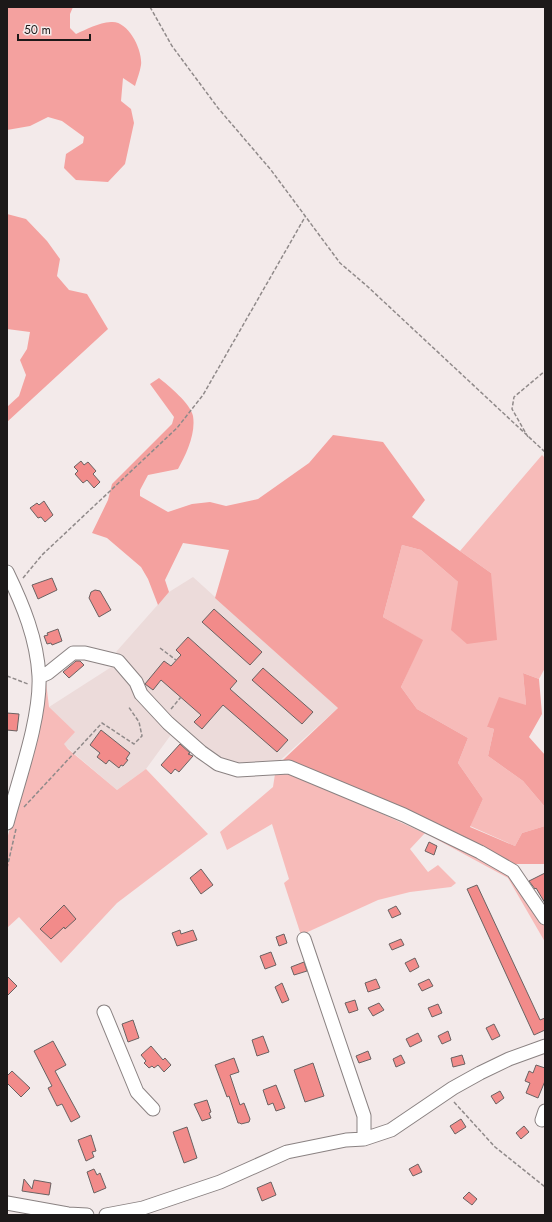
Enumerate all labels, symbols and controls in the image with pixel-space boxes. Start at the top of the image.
scale bar [18,16,90,42]
text: 50 m [24,21,51,39]

